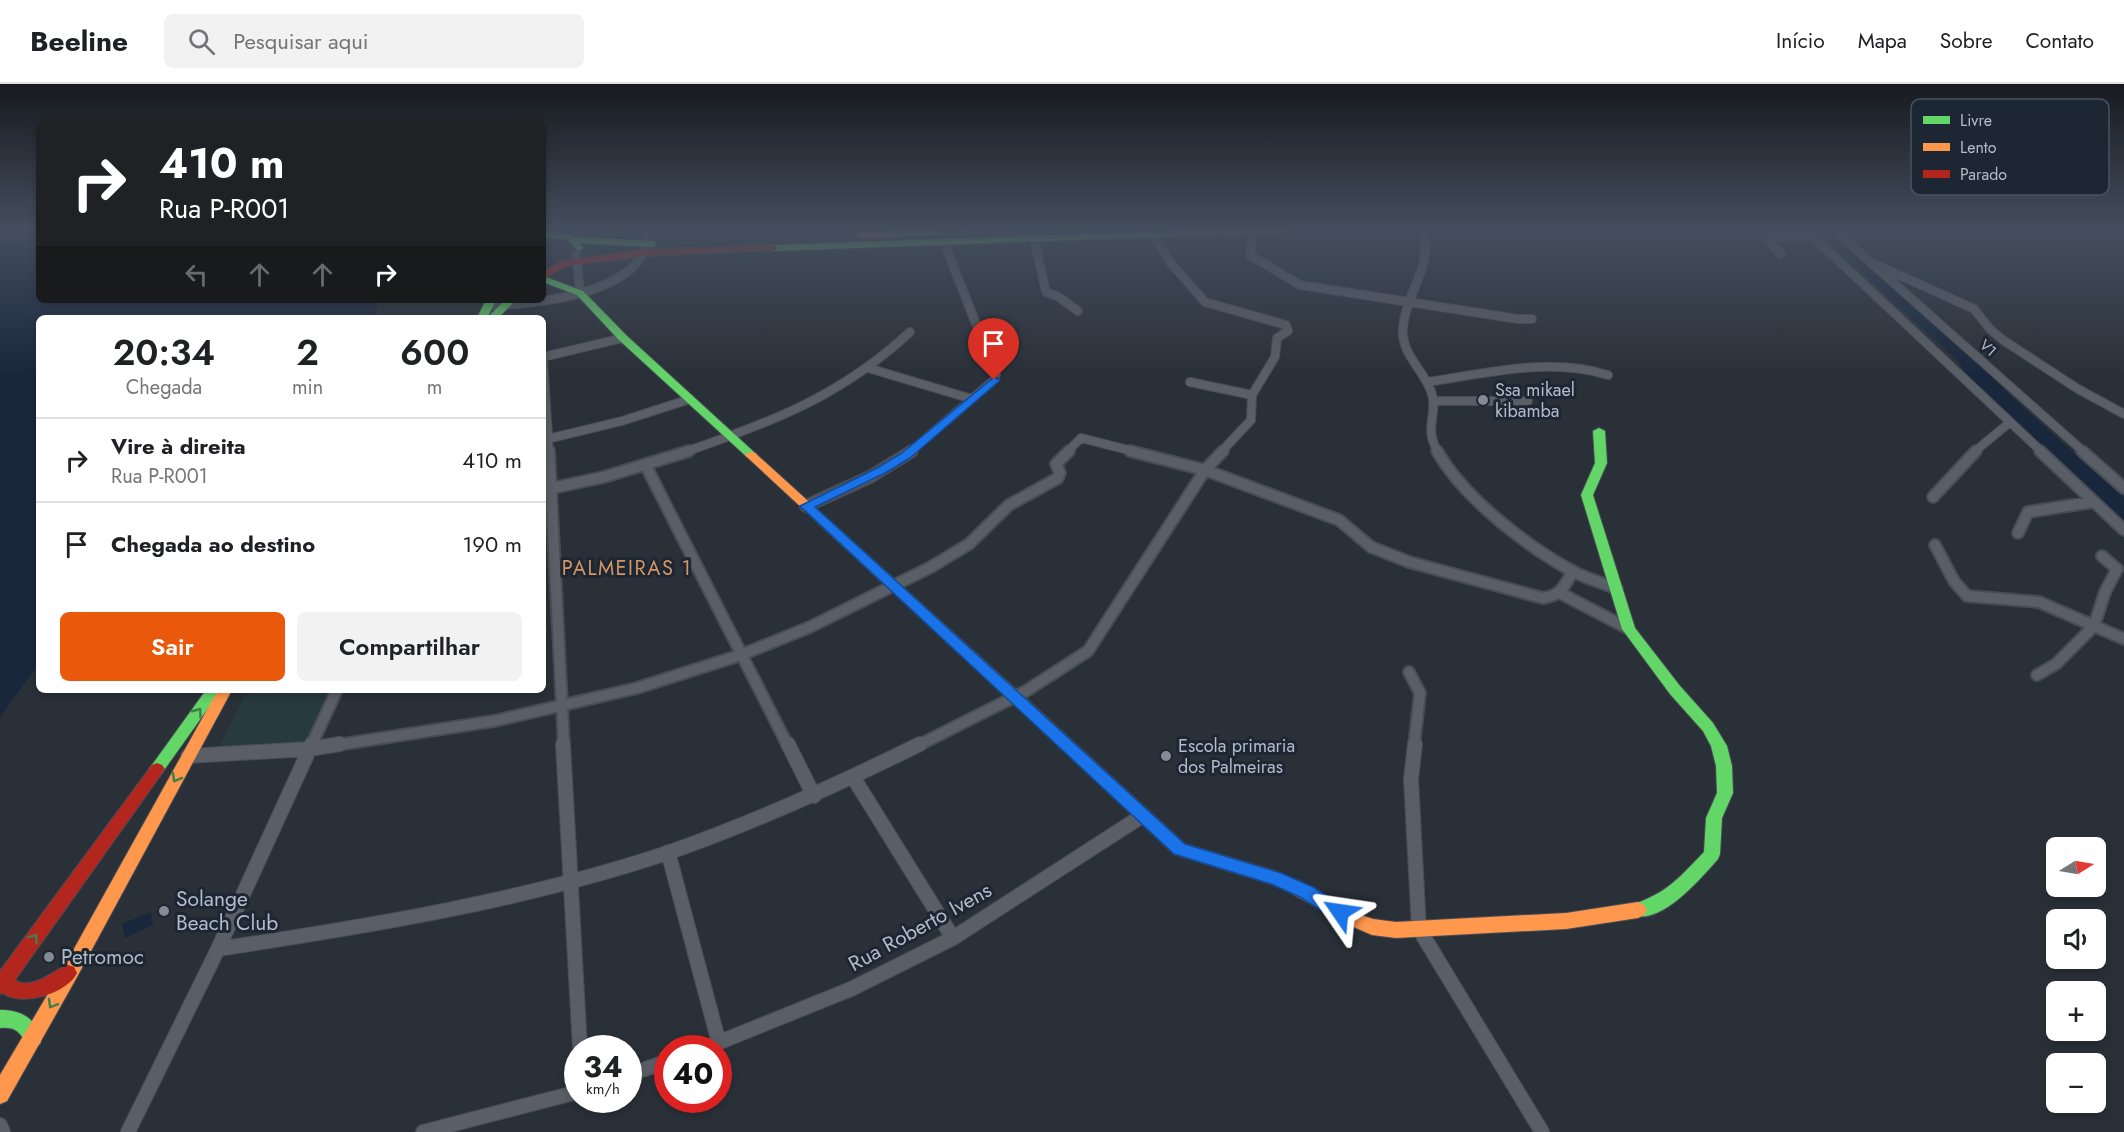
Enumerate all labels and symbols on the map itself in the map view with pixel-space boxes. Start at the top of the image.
legend [1911,99,2109,195]
text: Livre [1960,109,1992,132]
text: Lento [1960,136,1997,159]
text: Parado [1960,163,2007,186]
pin [968,318,1019,380]
street label: V1 [1974,334,2002,362]
place label: Ssa mikael kibamba [1495,377,1575,424]
marker: Ssa mikael kibamba [1476,393,1490,407]
district label: PALMEIRAS 1 [562,554,692,583]
one-way arrow [190,708,201,719]
place label: Escola primaria dos Palmeiras [1178,733,1295,780]
marker: Escola primaria dos Palmeiras [1159,749,1173,763]
one-way arrow [172,772,183,782]
north arrow [2046,837,2106,897]
street label: Rua Roberto Ivens [843,875,997,979]
position arrow [1308,880,1372,944]
place label: Solange Beach Club [176,884,278,938]
marker: Solange Beach Club [157,904,171,918]
one-way arrow [27,934,38,945]
place label: Petromoc [61,942,144,972]
marker: Petromoc [42,950,56,964]
one-way arrow [48,998,59,1008]
speed limit sign: 40 [654,1035,732,1113]

